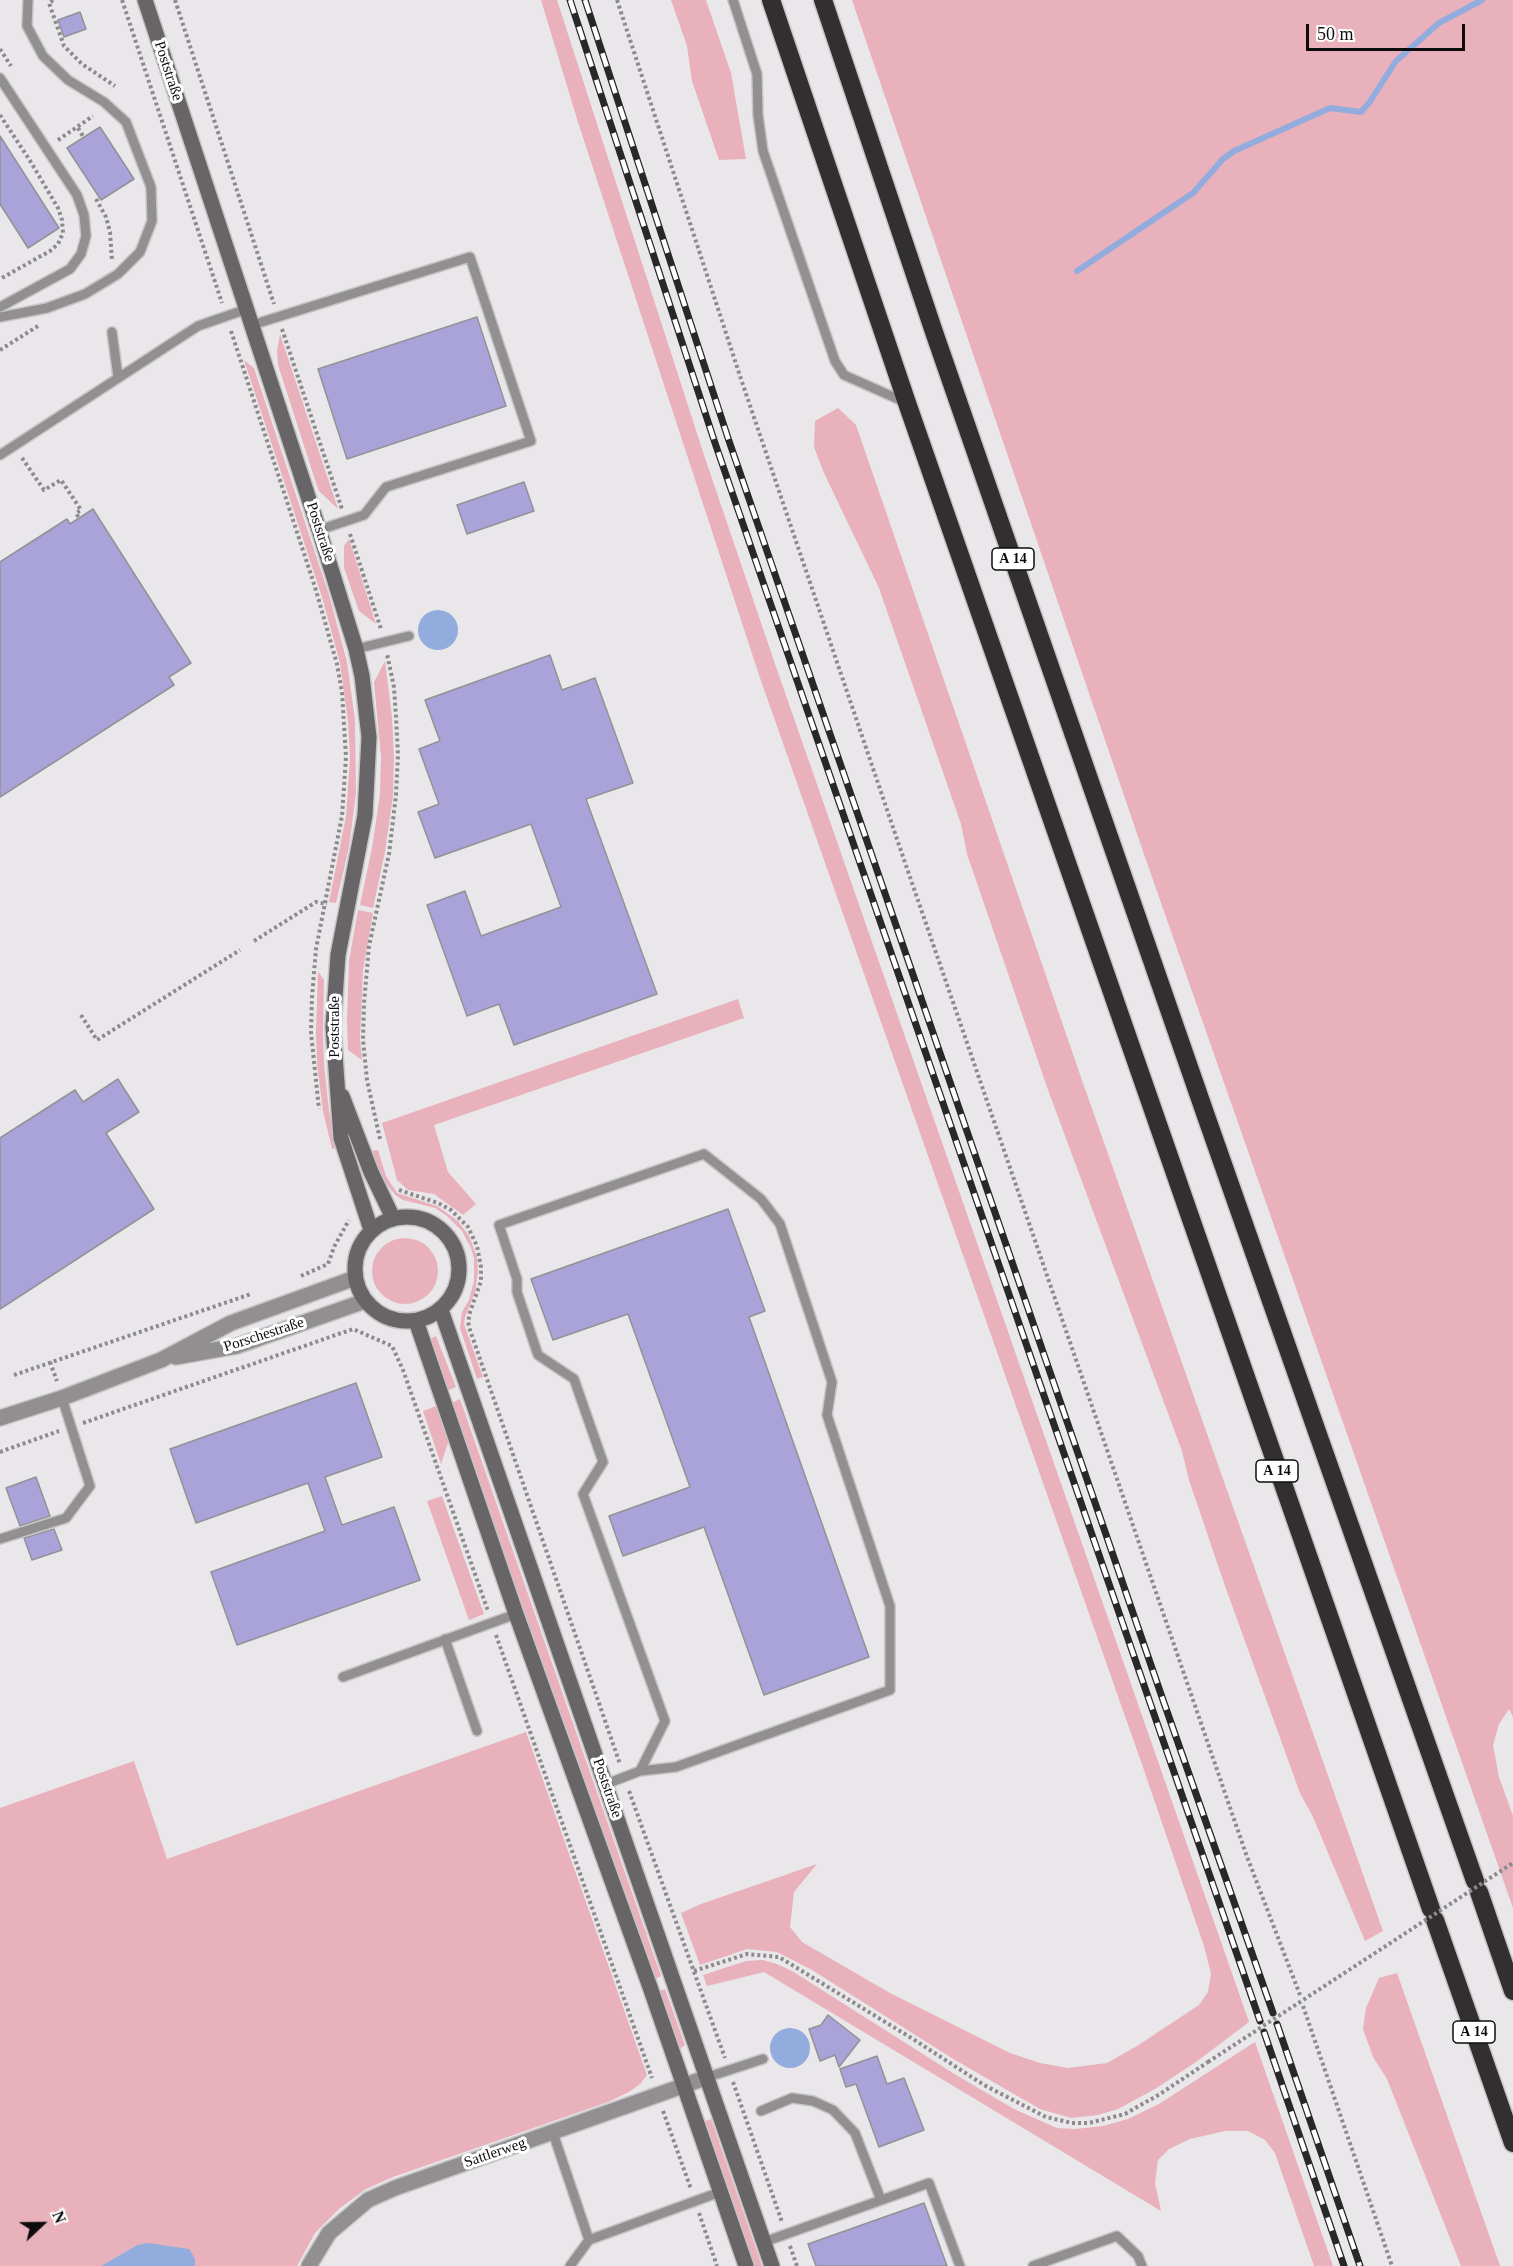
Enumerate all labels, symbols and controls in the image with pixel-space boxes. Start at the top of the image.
scale bar [1309,12,1468,50]
text: 50 m [1317,24,1354,44]
street label: Poststraße [150,39,186,103]
street label: Poststraße [302,500,338,564]
road number: A 14 [992,548,1034,570]
street label: Poststraße [326,996,344,1058]
street label: Porschestraße [222,1314,306,1356]
road number: A 14 [1256,1460,1298,1482]
street label: Poststraße [588,1756,626,1820]
road number: A 14 [1453,2021,1495,2043]
street label: Sattlerweg [462,2134,528,2172]
north arrow [12,2194,72,2254]
text: N [49,2209,69,2226]

